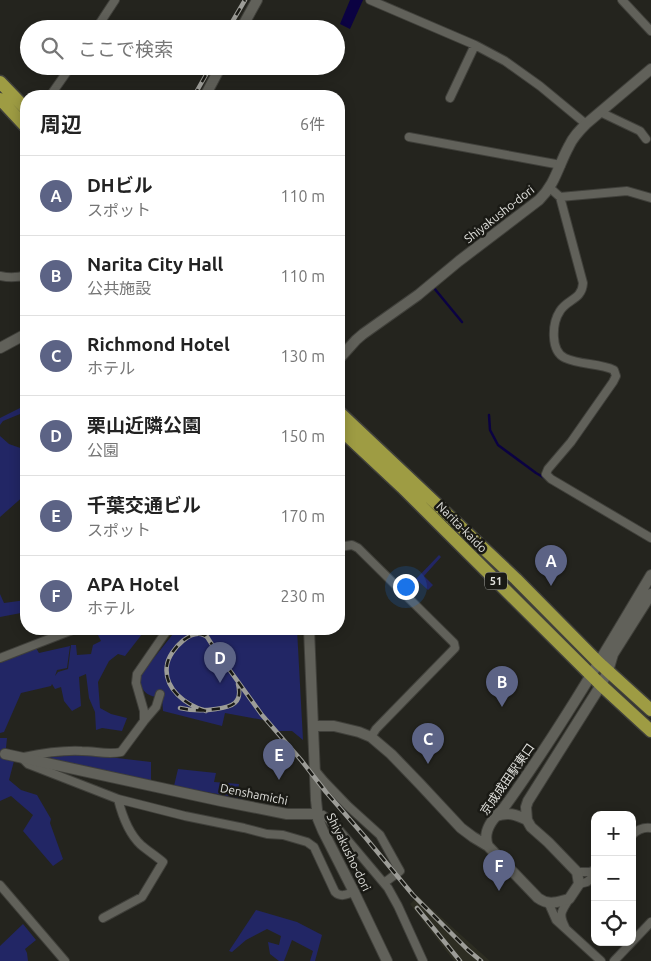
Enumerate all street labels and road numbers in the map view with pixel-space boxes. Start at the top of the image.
street label: Shiyakusho-dori [462,183,537,245]
street label: Narita-kaido [434,499,490,555]
road number: 51 [485,572,507,590]
street label: 京成成田駅東口 [478,741,536,817]
street label: Denshamichi [219,781,289,807]
street label: Shiyakusho-dori [325,811,373,893]

